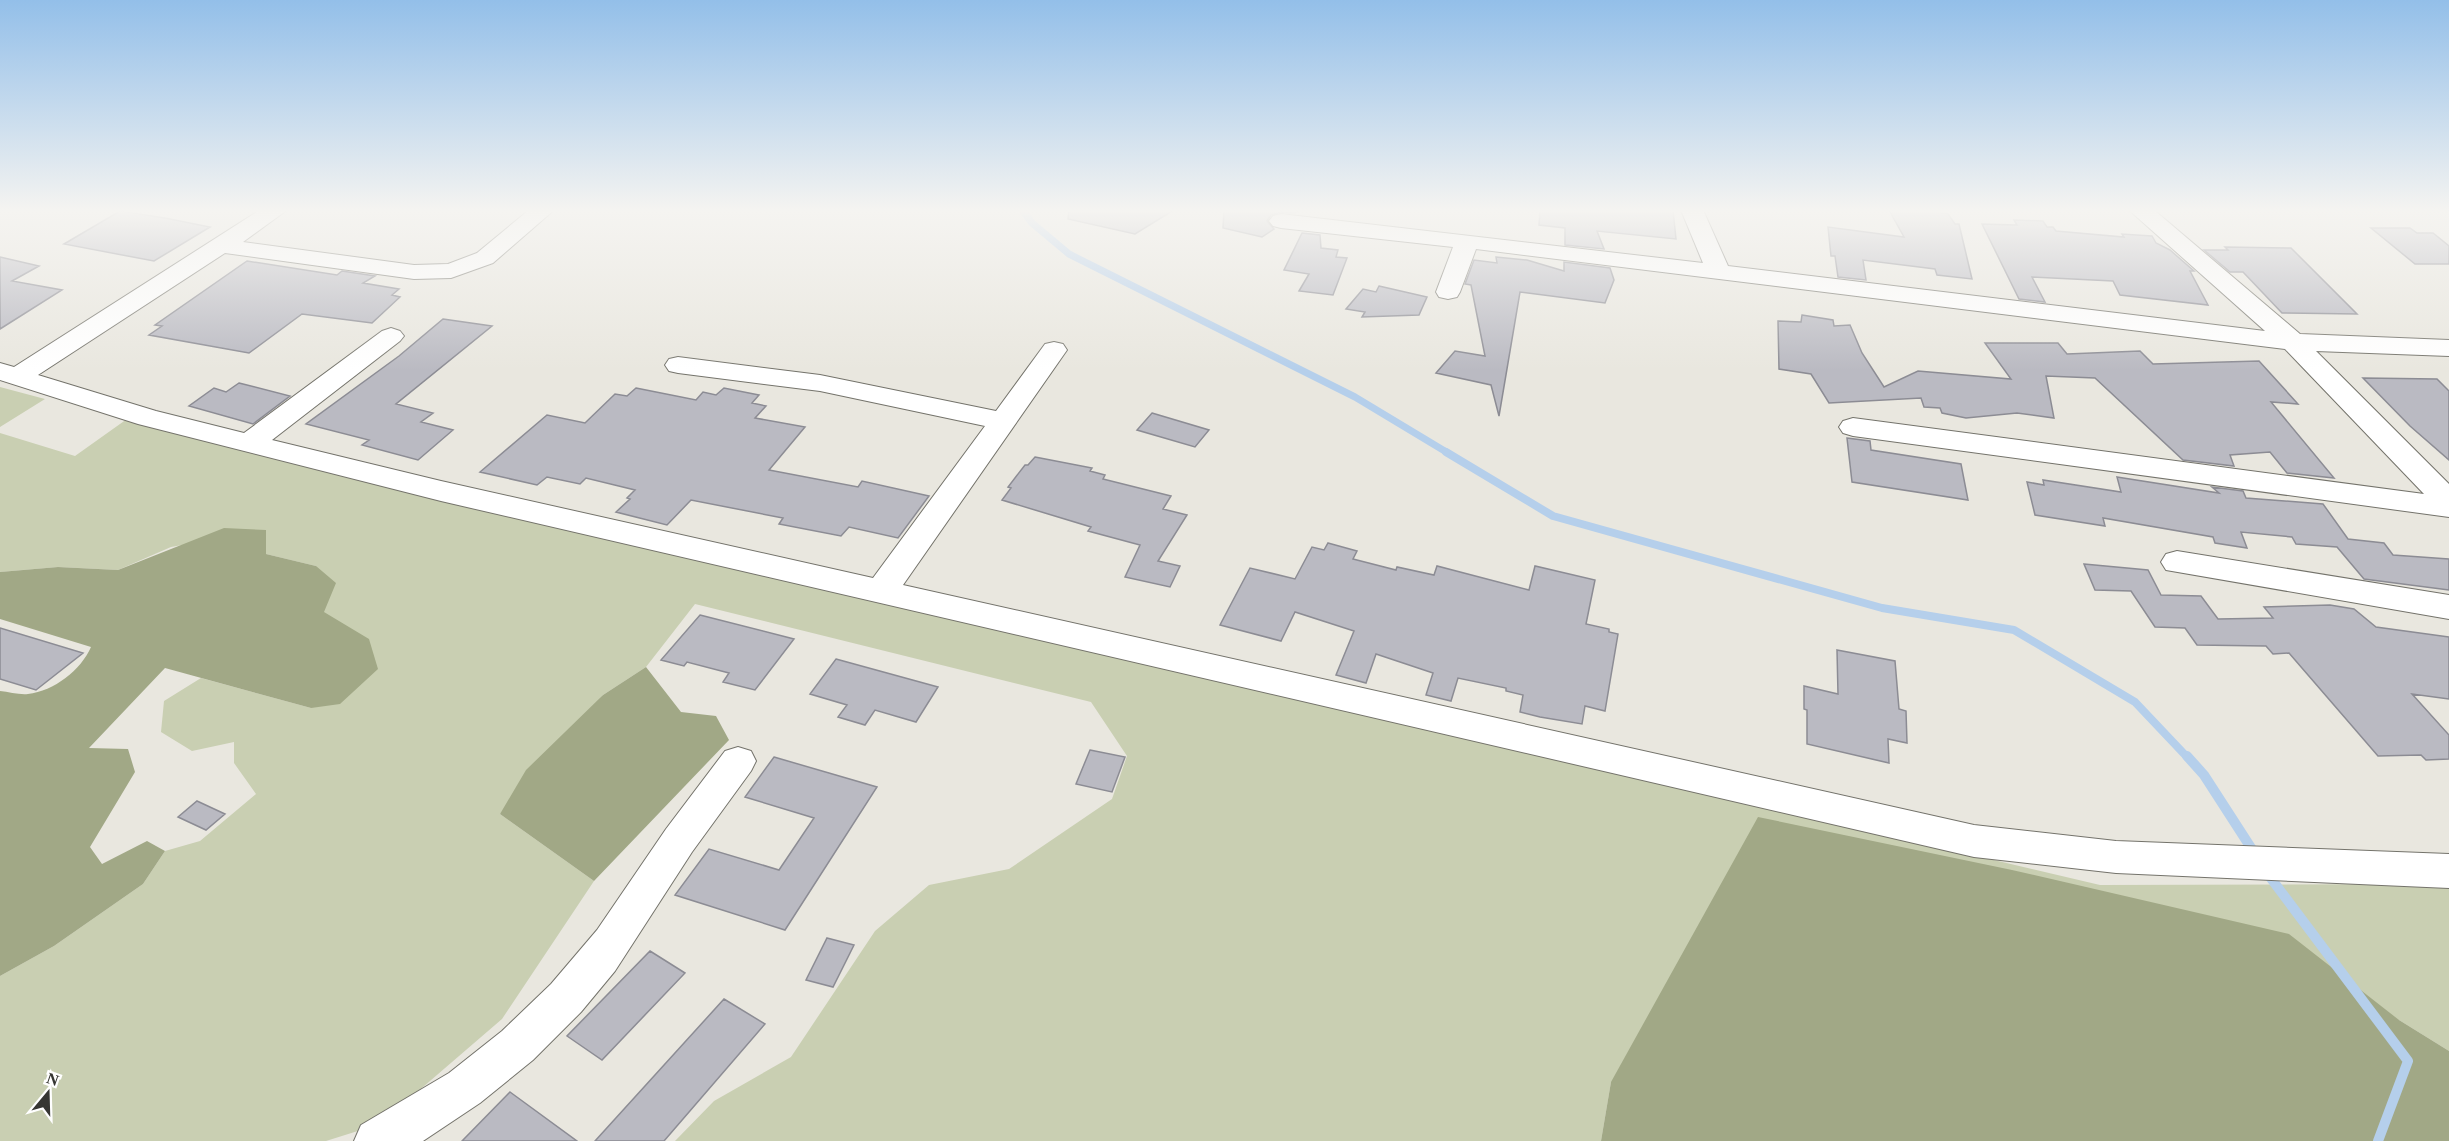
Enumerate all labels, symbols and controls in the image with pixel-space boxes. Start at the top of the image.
north arrow [18,1063,78,1123]
text: N [44,1069,61,1089]

